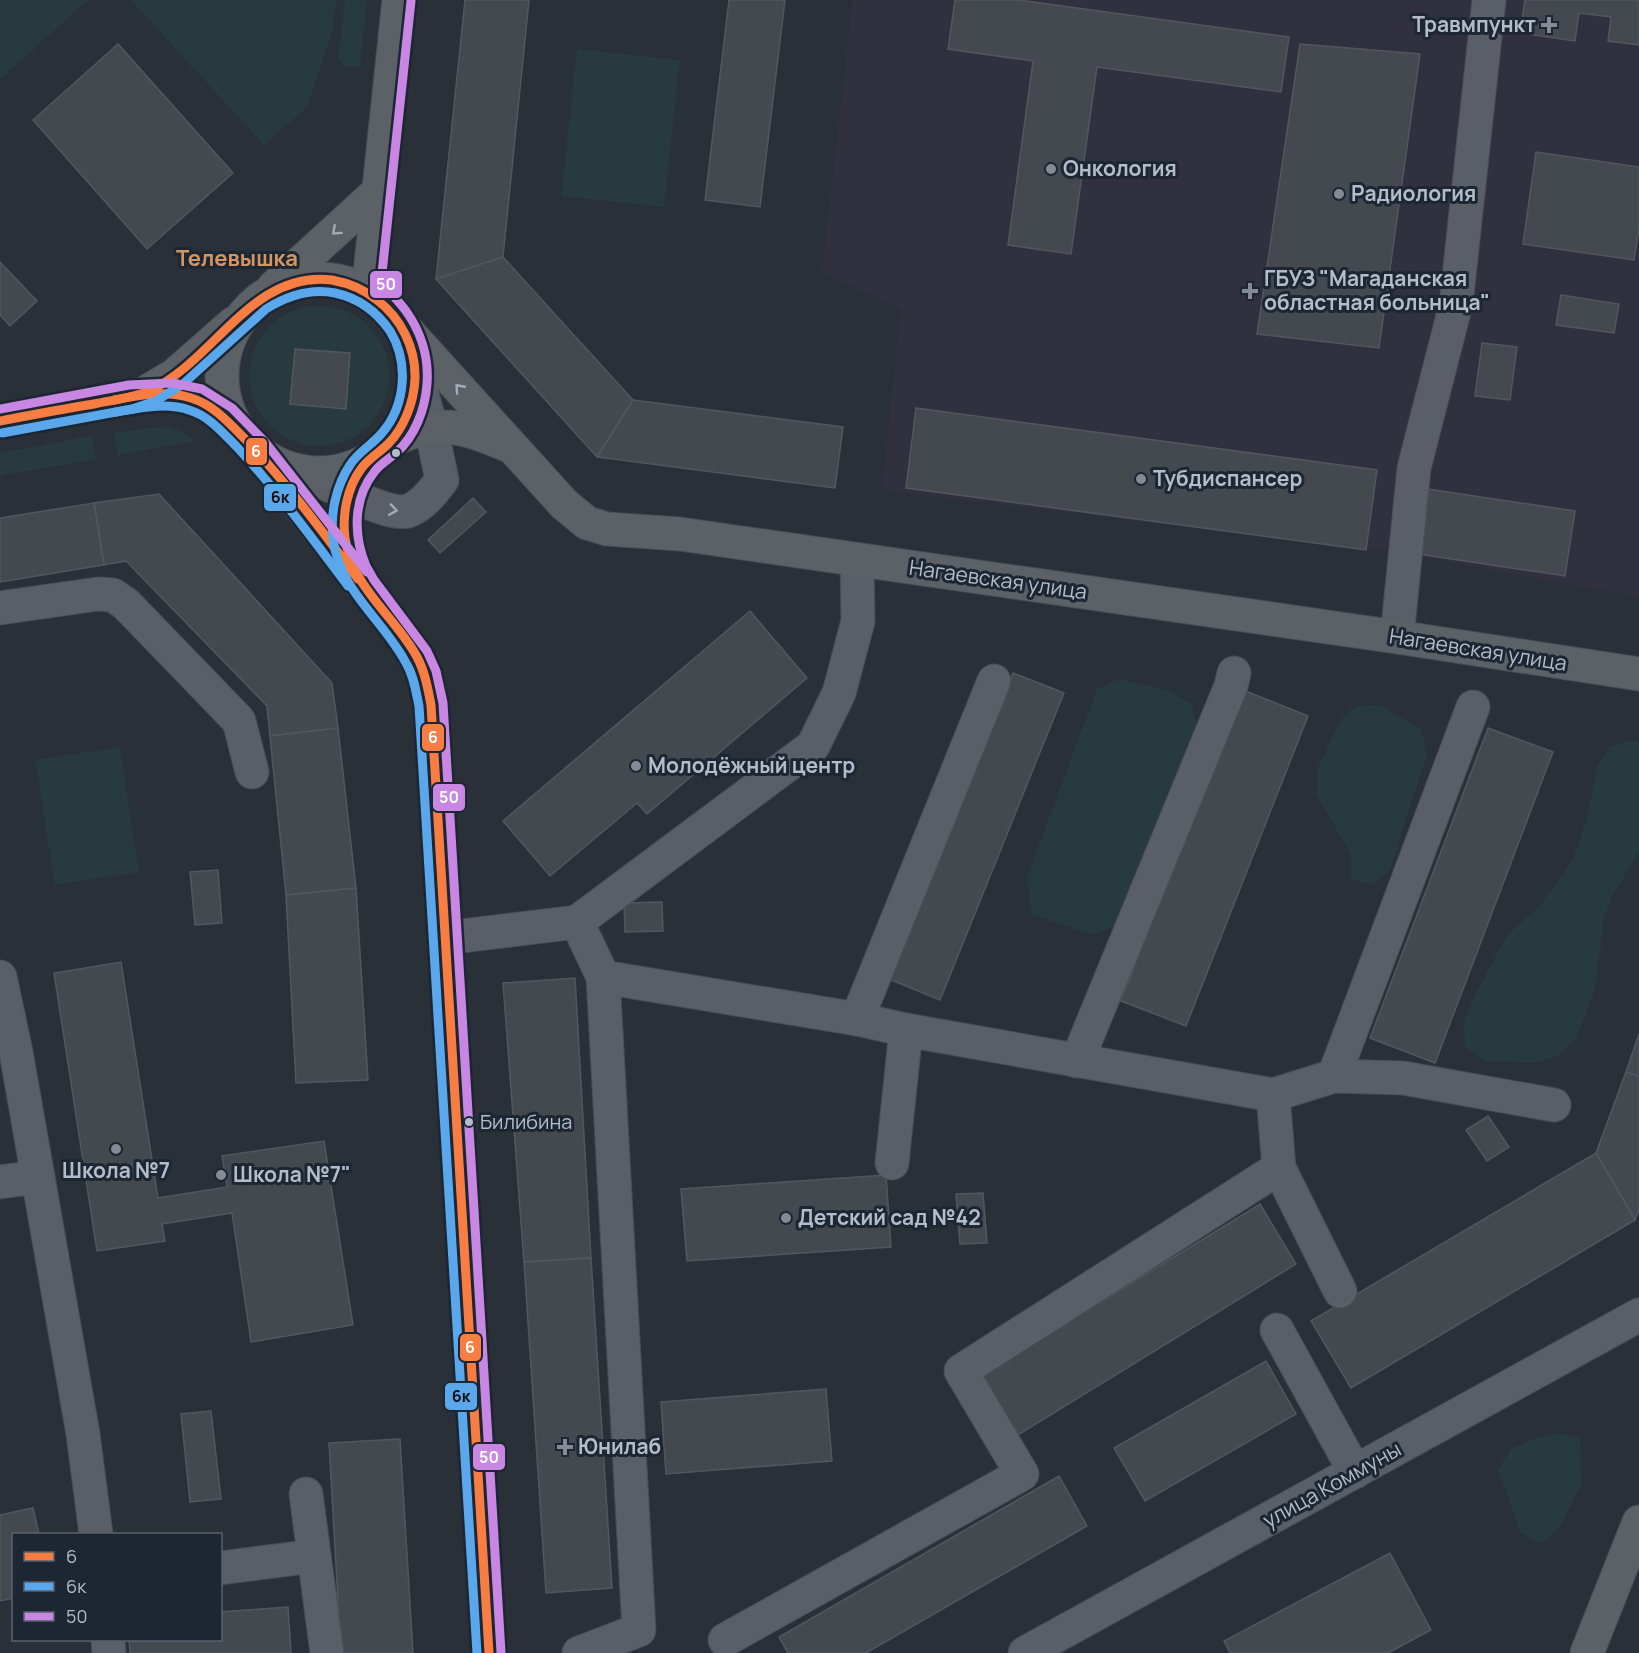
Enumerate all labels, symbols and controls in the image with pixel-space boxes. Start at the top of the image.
place label: Травмпункт [1412,10,1536,38]
marker: Травмпункт [1540,16,1558,34]
place label: Онкология [1063,154,1177,182]
marker: Онкология [1044,162,1058,176]
place label: Радиология [1351,179,1476,207]
marker: Радиология [1332,187,1346,201]
one-way arrow [332,223,343,234]
district label: Телевышка [176,243,298,273]
place label: ГБУЗ "Магаданская областная больница" [1264,264,1490,316]
line badge: 50 [369,270,403,299]
text: 50 [376,273,396,295]
marker: ГБУЗ "Магаданская областная больница" [1241,282,1259,300]
one-way arrow [455,385,466,395]
line badge: 6 [245,437,268,466]
text: 6 [251,440,261,462]
unlabelled marker [390,447,402,459]
place label: Тубдиспансер [1153,464,1302,492]
marker: Тубдиспансер [1134,472,1148,486]
line badge: 6к [263,483,297,512]
text: 6к [271,486,290,508]
one-way arrow [389,504,398,516]
street label: Нагаевская улица [907,553,1089,605]
street label: Нагаевская улица [1387,621,1569,677]
line badge: 6 [421,723,445,752]
text: 6 [428,726,438,748]
place label: Молодёжный центр [648,751,855,779]
marker: Молодёжный центр [629,759,643,773]
line badge: 50 [432,783,466,812]
text: 50 [439,786,459,808]
place label: Билибина [480,1108,572,1135]
marker: Билибина [463,1116,475,1128]
marker: Школа №7 [109,1142,123,1156]
place label: Школа №7 [62,1156,170,1184]
place label: Школа №7" [233,1160,351,1188]
marker: Школа №7" [214,1168,228,1182]
place label: Детский сад №42 [798,1203,981,1231]
marker: Детский сад №42 [779,1211,793,1225]
line badge: 6 [459,1333,482,1362]
text: 6 [465,1336,475,1358]
line badge: 6к [444,1382,478,1411]
text: 6к [452,1385,471,1407]
place label: Юнилаб [578,1432,661,1460]
street label: улица Коммуны [1257,1435,1406,1534]
marker: Юнилаб [556,1438,574,1456]
line badge: 50 [472,1443,506,1471]
text: 50 [479,1446,499,1468]
legend [12,1533,222,1641]
text: 6 [66,1544,77,1568]
text: 6к [66,1574,87,1598]
text: 50 [66,1604,87,1628]

